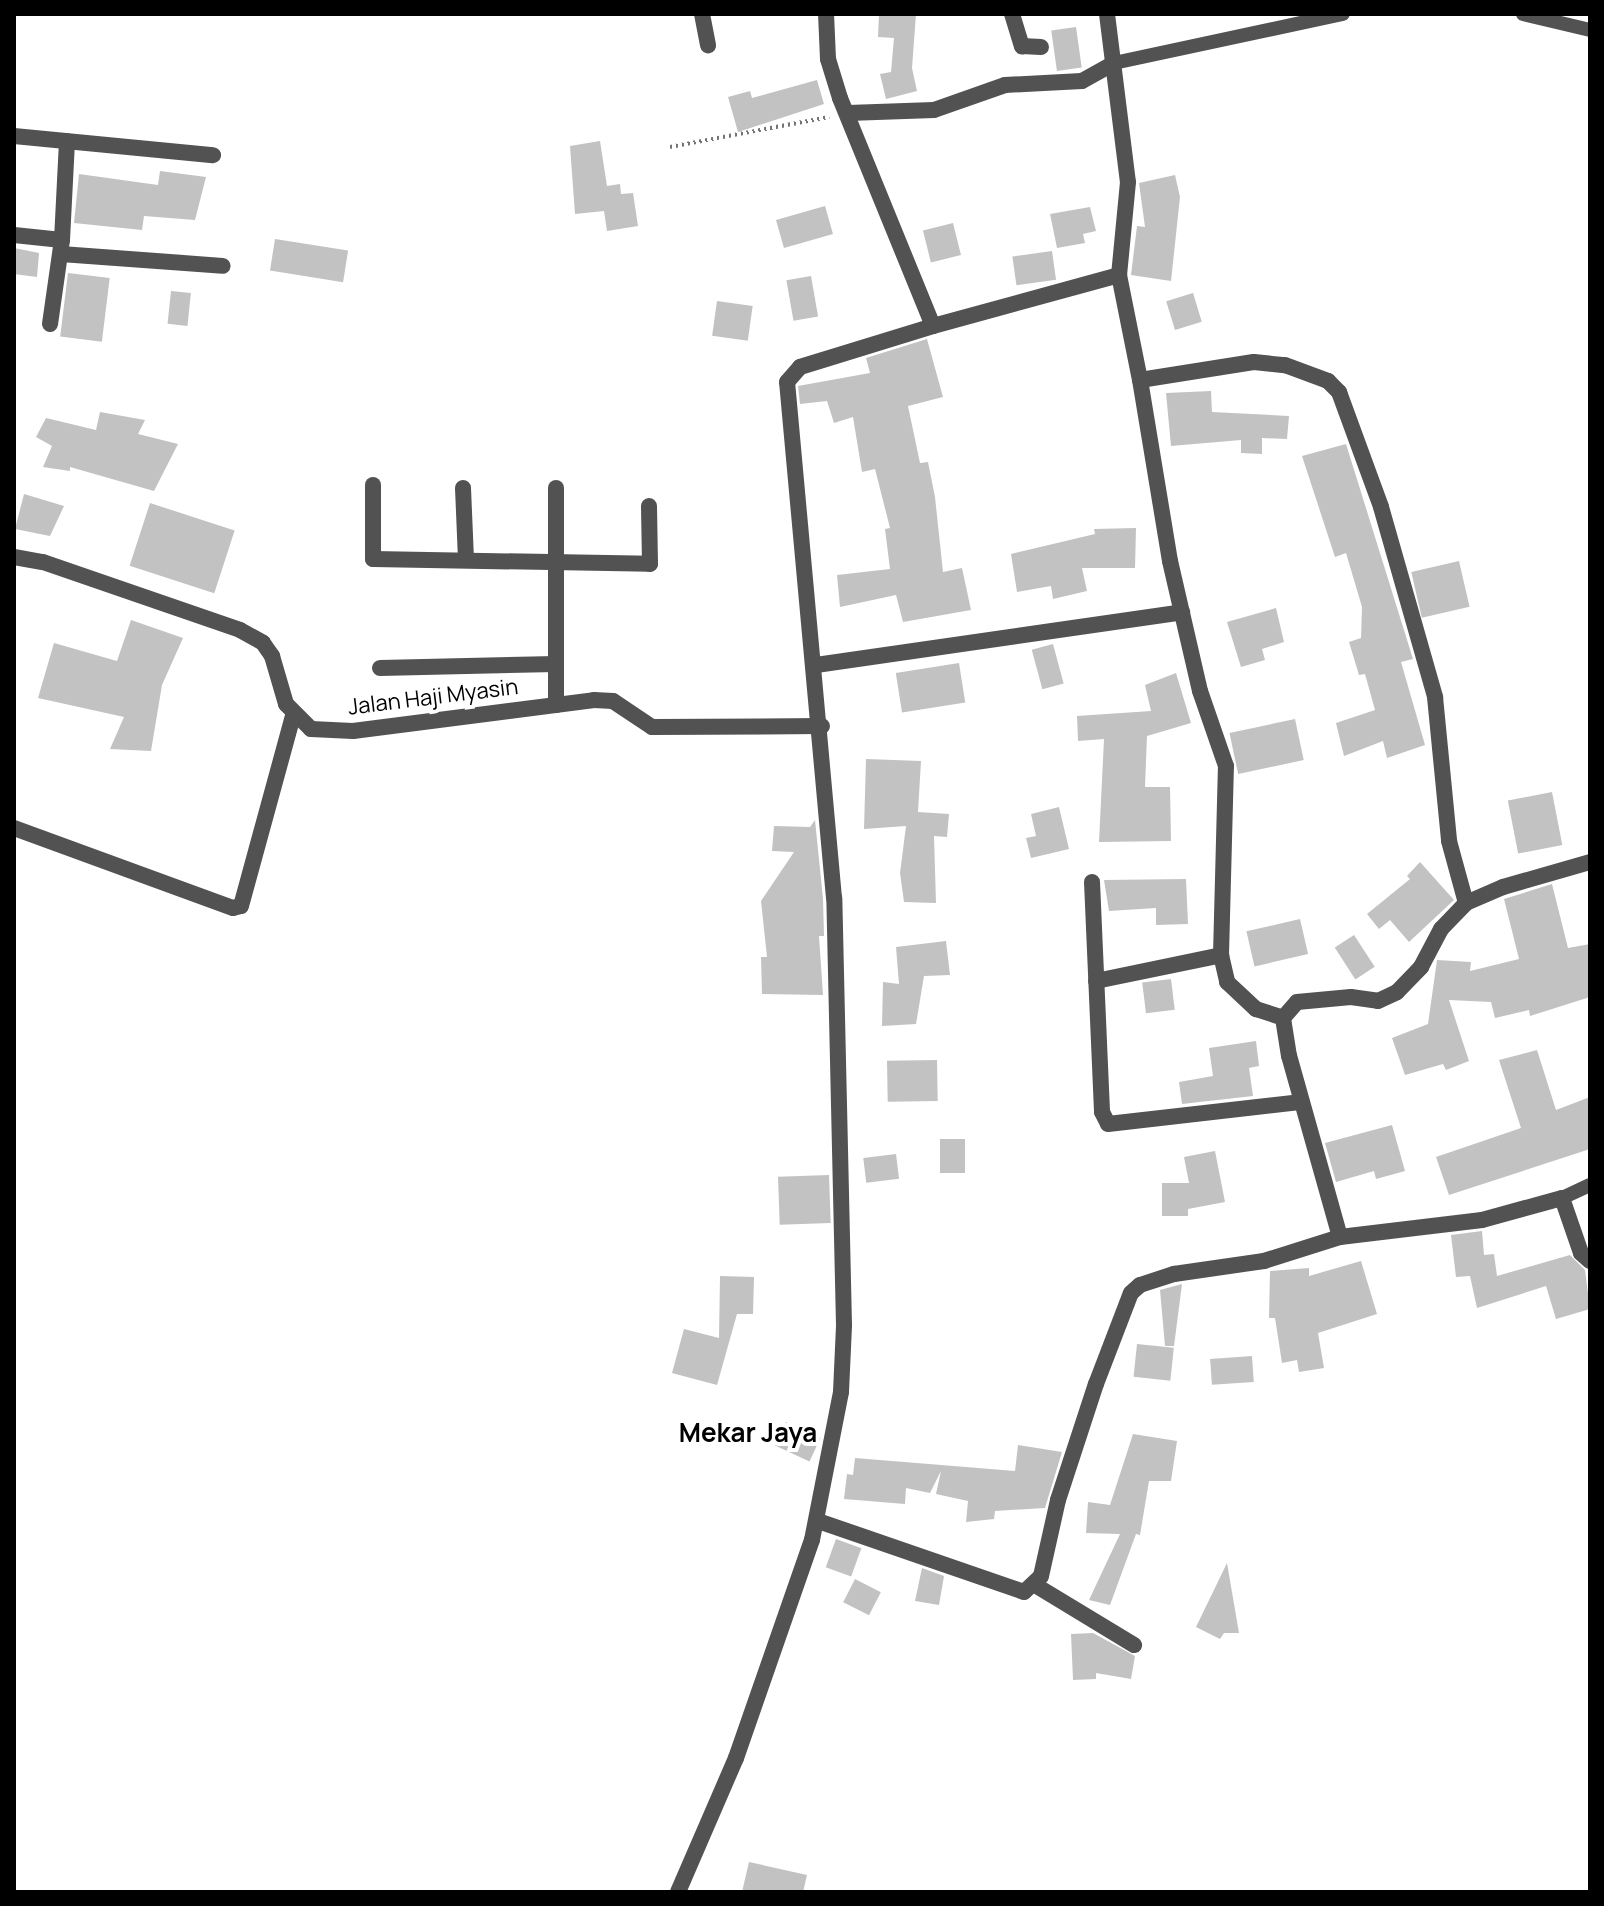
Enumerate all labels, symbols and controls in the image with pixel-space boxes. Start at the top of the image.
street label: Jalan Haji Myasin [346,673,520,721]
district label: Mekar Jaya [679,1417,817,1449]

